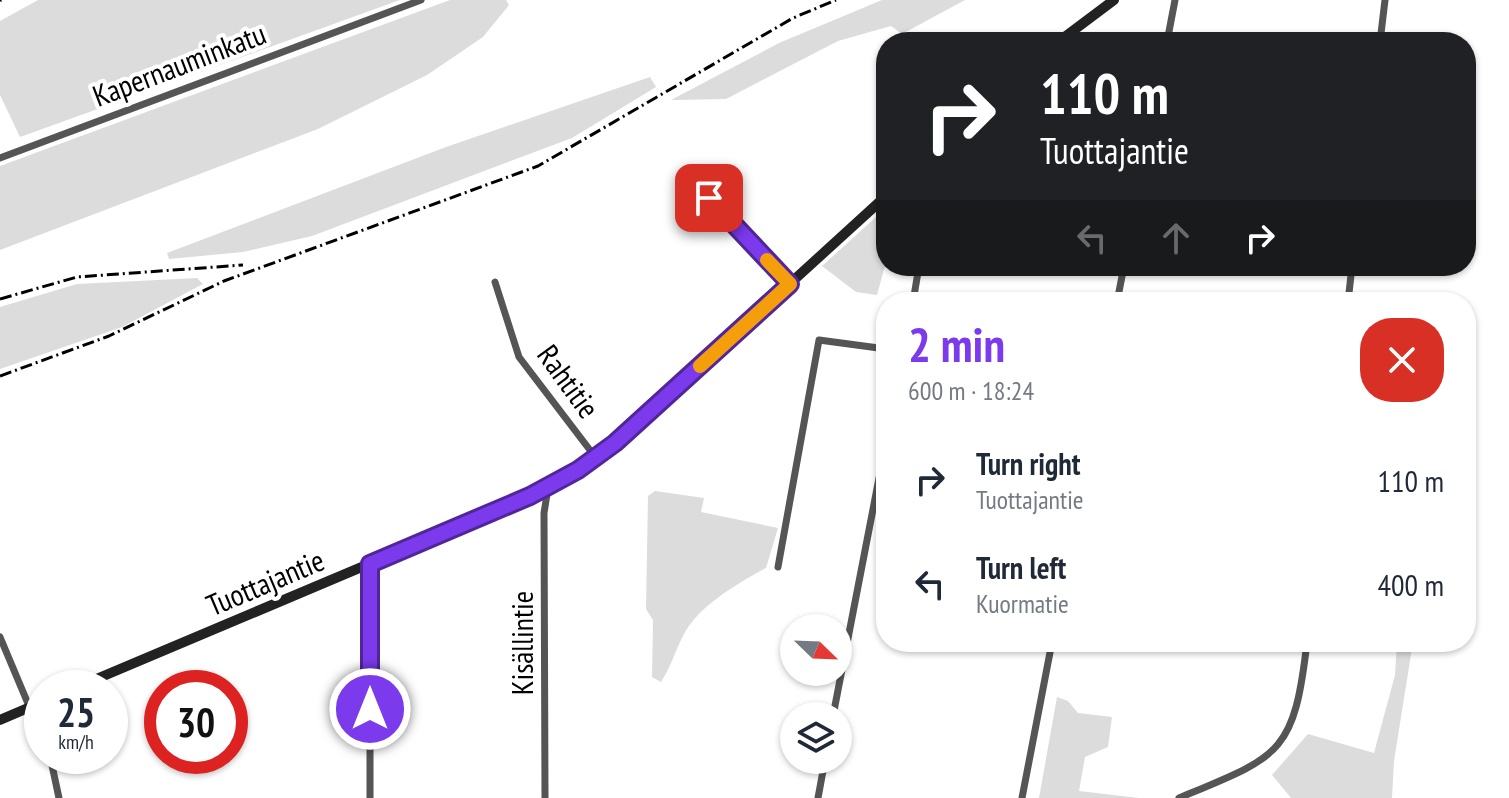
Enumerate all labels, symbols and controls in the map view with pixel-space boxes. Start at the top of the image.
street label: Kapernauminkatu [87,13,271,115]
text: 110 m [1040,57,1169,129]
icon: right [908,64,1012,168]
text: Tuottajantie [1040,127,1189,174]
pin [675,164,743,232]
icon: arrive [687,176,731,220]
icon: left [1070,216,1114,260]
icon: ahead [1154,216,1198,260]
icon: right [1238,216,1282,260]
text: 2 min [908,313,1005,375]
button: close [1360,318,1444,402]
street label: Rahtitie [529,337,609,425]
text: 600 m · 18:24 [908,374,1034,407]
text: Turn right [976,444,1080,483]
icon: right [908,458,952,502]
text: 110 m [1378,461,1444,500]
text: Tuottajantie [976,483,1084,516]
street label: Tuottajantie [200,540,330,624]
text: Turn left [976,548,1066,587]
icon: left [908,562,952,606]
text: 400 m [1378,565,1444,604]
text: Kuormatie [976,587,1069,620]
street label: Kisällintie [502,591,541,695]
north arrow [780,614,852,686]
map controls [780,614,852,774]
position arrow [328,667,412,751]
speed limit sign: 30 [144,670,248,774]
text: 25 [57,686,95,738]
button: layers [780,702,852,774]
text: km/h [58,729,94,755]

